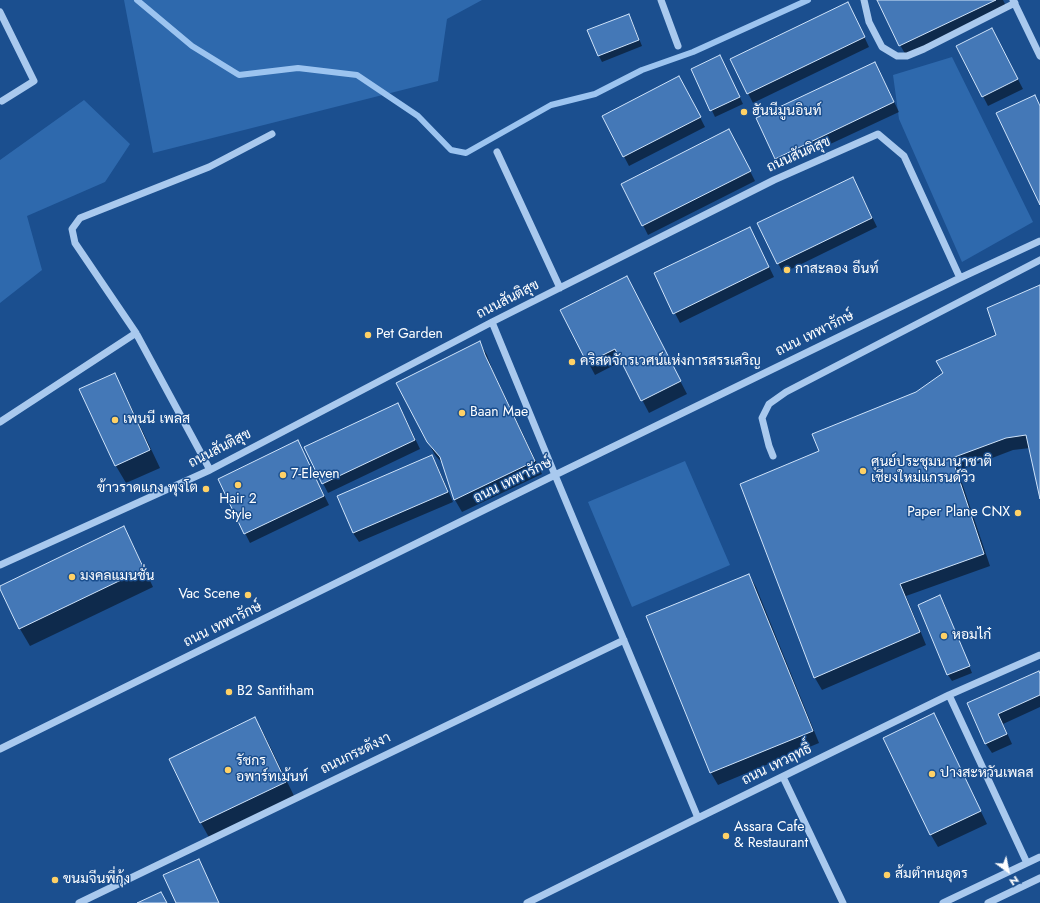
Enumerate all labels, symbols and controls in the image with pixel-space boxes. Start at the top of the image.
place label: ฮันนีมูนอินท์ [752,104,822,120]
marker: ฮันนีมูนอินท์ [739,107,749,117]
street label: ถนนสันติสุข [765,134,833,176]
place label: กาสะลอง อีนท์ [795,262,879,278]
marker: กาสะลอง อีนท์ [782,265,792,275]
street label: ถนนสันติสุข [474,277,542,323]
street label: ถนน เทพารักษ์ [773,308,857,360]
place label: Pet Garden [376,327,443,343]
marker: Pet Garden [363,330,373,340]
place label: คริสตจักรเวศน์แห่งการสรรเสริญ [580,354,761,370]
marker: คริสตจักรเวศน์แห่งการสรรเสริญ [567,357,577,367]
place label: Baan Mae [470,405,528,421]
marker: Baan Mae [457,408,467,418]
place label: เพนนี เพลส [123,412,190,428]
marker: เพนนี เพลส [110,415,120,425]
street label: ถนนสันติสุข [186,426,254,472]
street label: ถนน เทพารักษ์ [471,455,555,507]
place label: ศูนย์ประชุมนานาชาติ เชียงใหม่แกรนด์วิว [871,455,992,488]
marker: ศูนย์ประชุมนานาชาติ เชียงใหม่แกรนด์วิว [858,466,868,476]
place label: 7-Eleven [291,467,340,483]
marker: 7-Eleven [278,470,288,480]
marker: Hair 2 Style [233,480,243,490]
place label: ข้าวราดแกง พุงโต [97,481,198,497]
marker: ข้าวราดแกง พุงโต [201,484,211,494]
place label: Hair 2 Style [219,492,257,524]
place label: Paper Plane CNX [907,505,1010,521]
marker: Paper Plane CNX [1013,508,1023,518]
place label: มงคลแมนชั่น [80,569,155,585]
marker: มงคลแมนชั่น [67,572,77,582]
place label: Vac Scene [178,587,240,603]
marker: Vac Scene [243,590,253,600]
street label: ถนน เทพารักษ์ [181,599,265,651]
place label: หอมไก๋ [952,628,991,644]
marker: หอมไก๋ [939,631,949,641]
place label: B2 Santitham [237,684,314,700]
marker: B2 Santitham [224,687,234,697]
street label: ถนนกระดังงา [318,730,394,778]
street label: ถนน เทวฤทธิ์ [739,741,815,789]
place label: รัชกร อพาร์ทเม้นท์ [236,754,308,786]
marker: รัชกร อพาร์ทเม้นท์ [223,765,233,775]
place label: ปางสะหวันเพลส [940,766,1034,782]
marker: ปางสะหวันเพลส [927,769,937,779]
place label: Assara Cafe & Restaurant [734,820,808,852]
marker: Assara Cafe & Restaurant [721,831,731,841]
north arrow [988,851,1028,891]
place label: ส้มตำฅนอุดร [895,867,968,883]
marker: ส้มตำฅนอุดร [882,870,892,880]
place label: ขนมจีนพี่กุ้ง [63,872,130,888]
text: N [1007,872,1023,890]
marker: ขนมจีนพี่กุ้ง [50,875,60,885]

